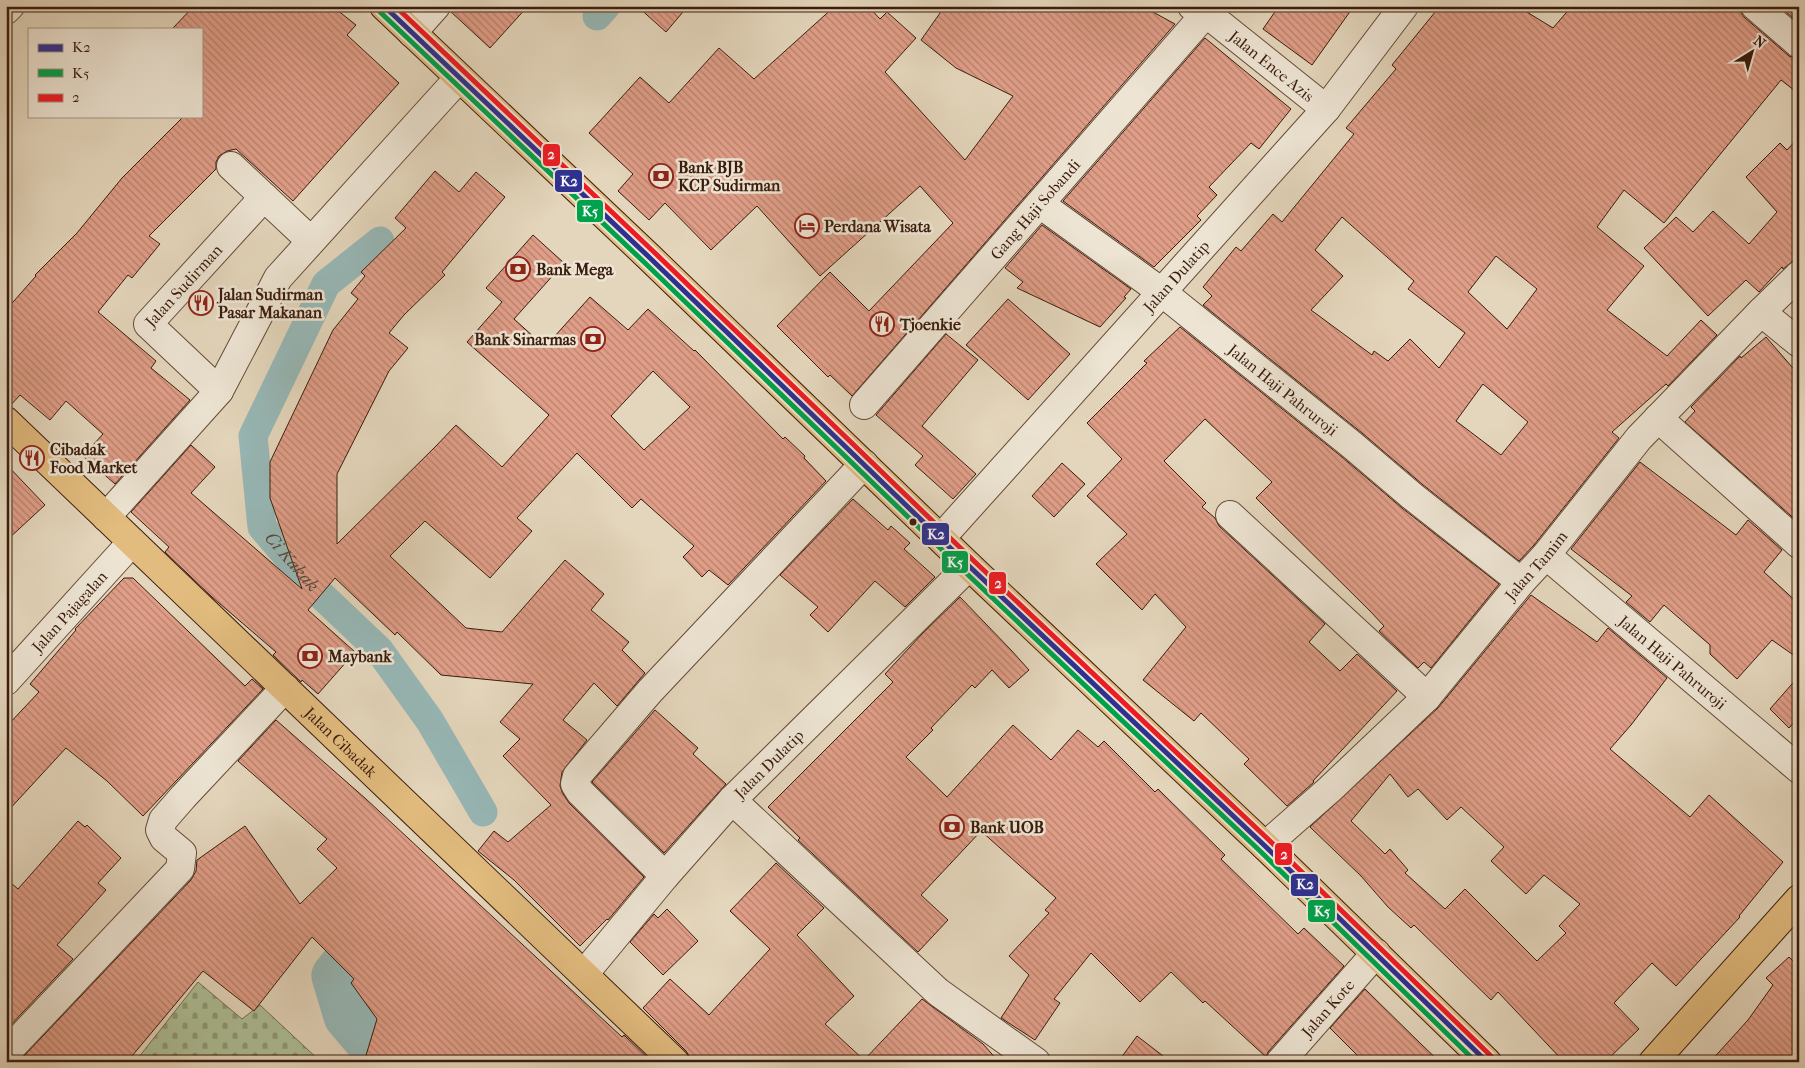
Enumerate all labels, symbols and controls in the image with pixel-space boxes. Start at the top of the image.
street label: Jalan Ence Azis [1224,25,1318,105]
legend [28,28,202,118]
north arrow [1728,28,1778,78]
text: N [1750,32,1769,52]
text: K2 [72,38,91,56]
text: K5 [72,64,89,82]
text: 2 [72,88,80,106]
line badge: 2 [542,143,561,167]
text: 2 [547,146,555,163]
street label: Gang Haji Sobandi [986,155,1084,263]
place label: Bank BJB KCP Sudirman [678,158,781,195]
bank icon: Bank BJB KCP Sudirman [648,163,674,189]
line badge: K2 [554,169,583,193]
text: K2 [560,173,578,190]
line badge: K5 [576,199,604,223]
text: K5 [582,203,598,220]
hotel icon: Perdana Wisata [794,213,820,239]
place label: Perdana Wisata [824,217,931,236]
street label: Jalan Dulatip [1138,236,1213,317]
street label: Jalan Sudirman [140,240,226,332]
bank icon: Bank Mega [505,256,531,282]
place label: Bank Mega [536,260,614,280]
place label: Jalan Sudirman Pasar Makanan [216,285,324,322]
restaurant icon: Jalan Sudirman Pasar Makanan [188,290,214,316]
restaurant icon: Tjoenkie [869,311,895,337]
place label: Tjoenkie [899,315,961,334]
bank icon: Bank Sinarmas [580,326,606,352]
place label: Bank Sinarmas [474,330,576,349]
street label: Jalan Haji Pahruroji [1223,339,1342,440]
place label: Cibadak Food Market [49,440,138,477]
restaurant icon: Cibadak Food Market [19,445,45,471]
unlabelled marker [908,517,918,527]
line badge: K2 [921,522,950,546]
text: K2 [927,526,945,543]
street label: Jalan Tamim [1499,526,1572,606]
water label: Ci Kakak [261,528,324,596]
line badge: K5 [941,550,969,574]
text: K5 [947,554,963,571]
street label: Jalan Pajagalan [26,566,111,657]
line badge: 2 [988,571,1007,595]
text: 2 [994,575,1002,592]
street label: Jalan Haji Pahruroji [1613,610,1731,713]
bank icon: Maybank [297,643,323,669]
place label: Maybank [327,647,392,667]
street label: Jalan Cibadak [299,702,382,782]
street label: Jalan Dulatip [729,725,808,804]
bank icon: Bank UOB [939,814,965,840]
place label: Bank UOB [970,818,1044,837]
line badge: 2 [1274,842,1293,866]
text: 2 [1280,846,1288,863]
line badge: K2 [1290,873,1319,897]
text: K2 [1296,876,1314,893]
line badge: K5 [1307,899,1336,923]
text: K5 [1314,903,1330,920]
street label: Jalan Kote [1296,975,1358,1042]

